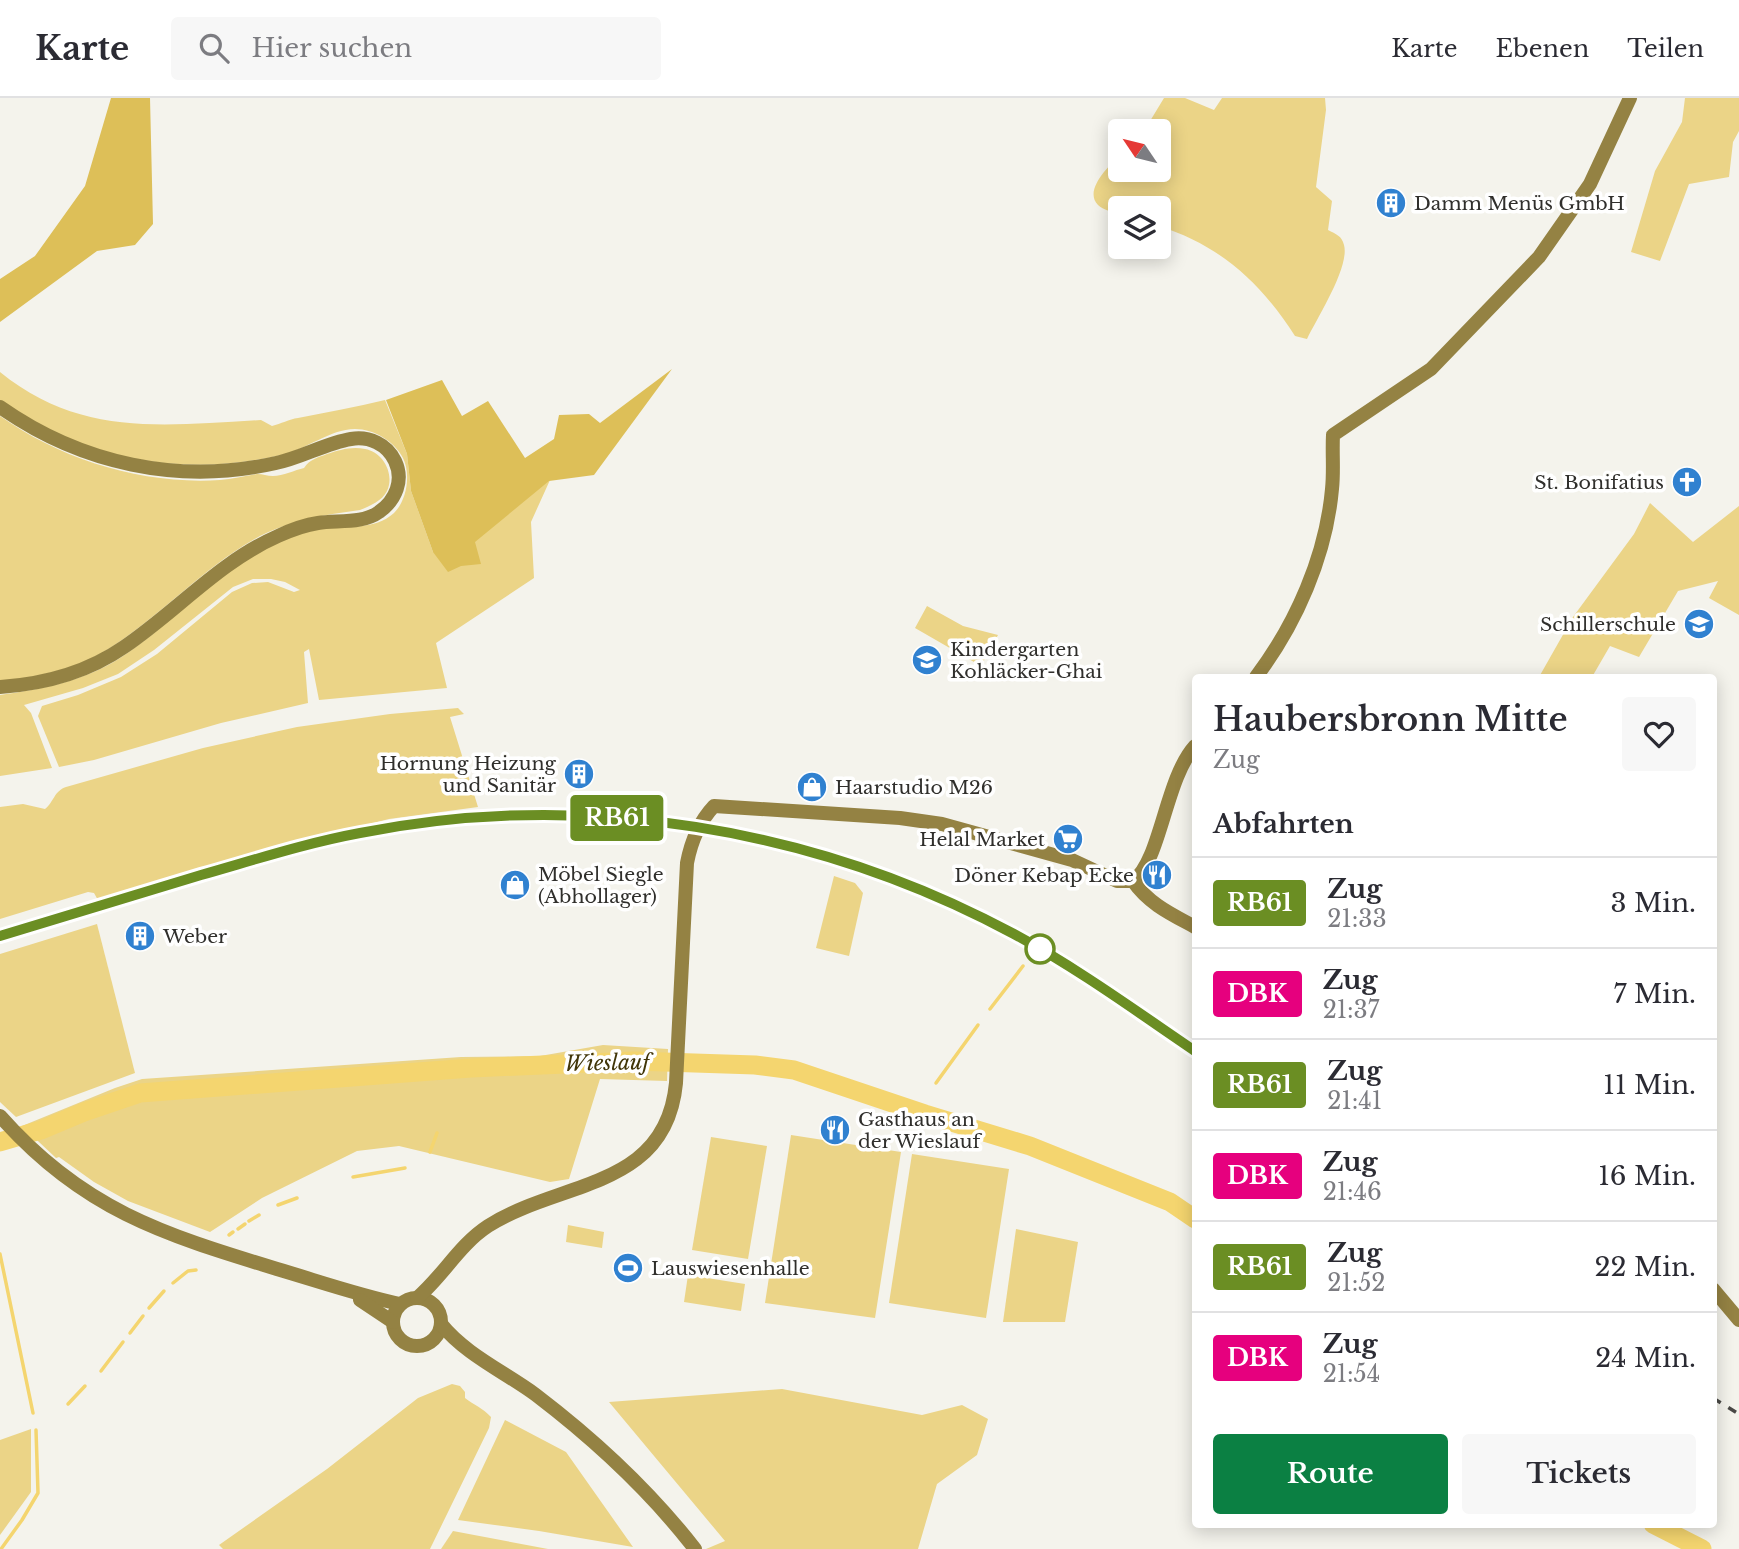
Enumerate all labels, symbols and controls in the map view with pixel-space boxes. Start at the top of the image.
search box [171,17,661,80]
text: Karte [35,28,129,69]
icon: search [195,29,233,67]
text: Hier suchen [251,32,412,64]
text: Karte [1391,34,1458,63]
text: Ebenen [1496,34,1589,63]
text: Teilen [1627,34,1704,63]
north arrow [1108,119,1171,182]
map controls [1108,119,1171,259]
building icon: Damm Menüs GmbH [1374,186,1408,220]
place label: Damm Menüs GmbH [1414,192,1625,215]
button: layers [1108,196,1171,259]
church icon: St. Bonifatius [1670,465,1704,499]
place label: St. Bonifatius [1534,471,1664,494]
school or university icon: Schillerschule [1682,607,1716,641]
place label: Schillerschule [1540,613,1676,636]
place label: Kindergarten Kohläcker-Ghai [950,638,1103,683]
school or university icon: Kindergarten Kohläcker-Ghai [910,643,944,677]
button: heart [1622,697,1696,771]
text: Haubersbronn Mitte [1213,699,1568,740]
text: Zug [1213,746,1260,774]
place label: Hornung Heizung und Sanitär [380,752,557,797]
building icon: Hornung Heizung und Sanitär [562,757,596,791]
shop icon: Haarstudio M26 [795,770,829,804]
place label: Haarstudio M26 [835,776,993,799]
line badge: RB61 [568,795,666,841]
text: RB61 [584,803,650,832]
text: Abfahrten [1213,808,1354,840]
supermarket icon: Helal Market [1051,822,1085,856]
place label: Helal Market [919,828,1046,851]
restaurant icon: Döner Kebap Ecke [1140,858,1174,892]
place label: Möbel Siegle (Abhollager) [538,863,664,908]
place label: Döner Kebap Ecke [954,864,1134,887]
shop icon: Möbel Siegle (Abhollager) [498,868,532,902]
text: Zug [1327,873,1382,905]
text: 3 Min. [1611,887,1696,919]
text: RB61 [1227,888,1292,917]
text: 21:33 [1327,905,1387,933]
building icon: Weber [123,919,157,953]
place label: Weber [162,925,227,948]
unlabelled marker [1025,934,1055,964]
text: Zug [1323,964,1377,996]
text: 7 Min. [1613,978,1696,1010]
text: DBK [1227,979,1288,1008]
text: 21:37 [1323,996,1379,1024]
water label: Wieslauf [564,1049,655,1077]
text: Zug [1327,1055,1382,1087]
text: 11 Min. [1603,1069,1696,1101]
text: RB61 [1227,1070,1292,1099]
text: 21:41 [1327,1087,1382,1115]
place label: Gasthaus an der Wieslauf [858,1108,983,1153]
restaurant icon: Gasthaus an der Wieslauf [818,1113,852,1147]
text: Zug [1323,1146,1377,1178]
text: 16 Min. [1598,1160,1696,1192]
text: DBK [1227,1161,1288,1190]
text: 21:46 [1323,1178,1382,1206]
text: Zug [1327,1237,1382,1269]
sports icon: Lauswiesenhalle [611,1251,645,1285]
text: 22 Min. [1594,1251,1696,1283]
text: RB61 [1227,1252,1292,1281]
place label: Lauswiesenhalle [651,1257,810,1280]
text: 21:52 [1327,1269,1386,1297]
text: Zug [1323,1328,1377,1360]
text: 24 Min. [1595,1342,1696,1374]
text: DBK [1227,1343,1288,1372]
text: 21:54 [1323,1360,1380,1388]
button: Route [1213,1434,1448,1514]
button: Tickets [1462,1434,1696,1514]

